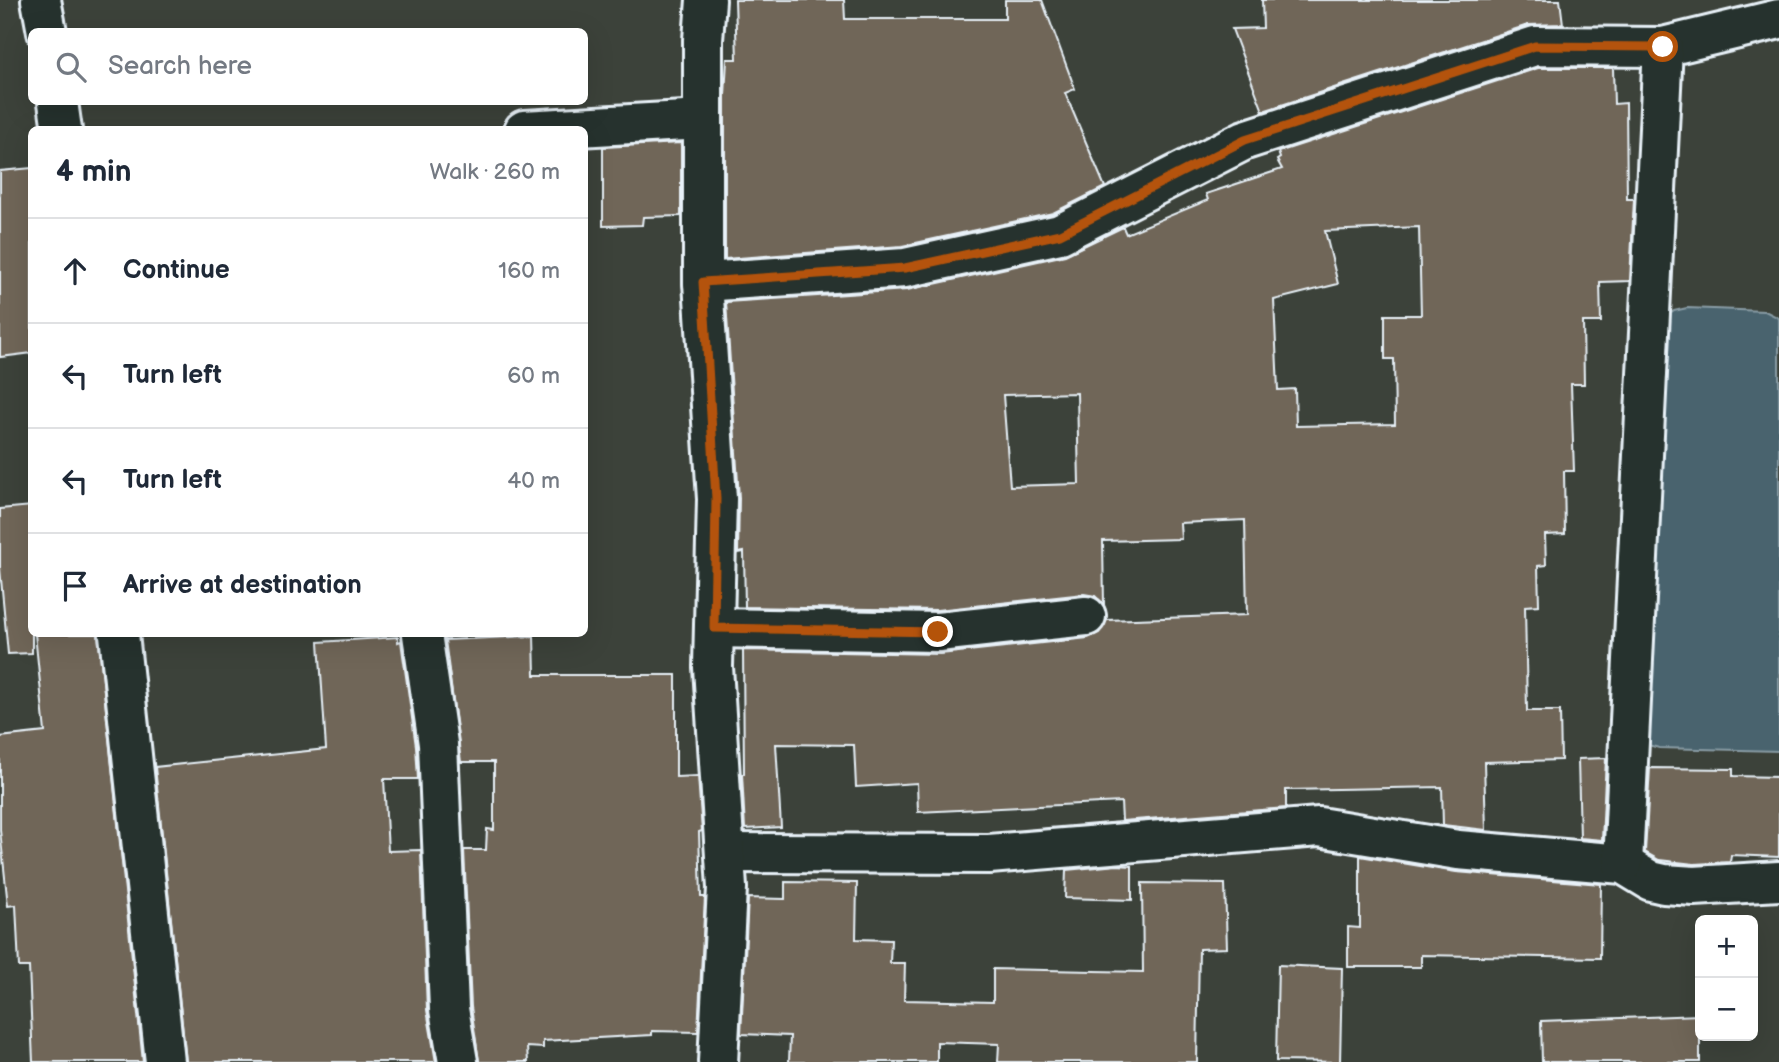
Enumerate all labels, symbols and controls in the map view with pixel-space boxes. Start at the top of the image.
search box [28,28,588,105]
route start [1647,31,1678,62]
icon: search [52,48,90,86]
text: Search here [108,51,252,82]
text: 4 min [56,154,131,190]
text: Walk · 260 m [430,158,560,186]
icon: ahead [56,252,94,290]
text: Continue [123,255,230,286]
text: 160 m [498,257,560,285]
icon: left [56,357,94,395]
text: Turn left [123,360,222,391]
text: 60 m [507,362,560,390]
icon: left [56,462,94,500]
text: Turn left [123,465,222,496]
text: 40 m [507,467,560,495]
icon: arrive [56,567,94,605]
text: Arrive at destination [123,570,362,601]
route end [922,616,953,647]
map controls [1695,915,1758,1041]
button: + [1695,915,1758,978]
button: − [1695,978,1758,1041]

